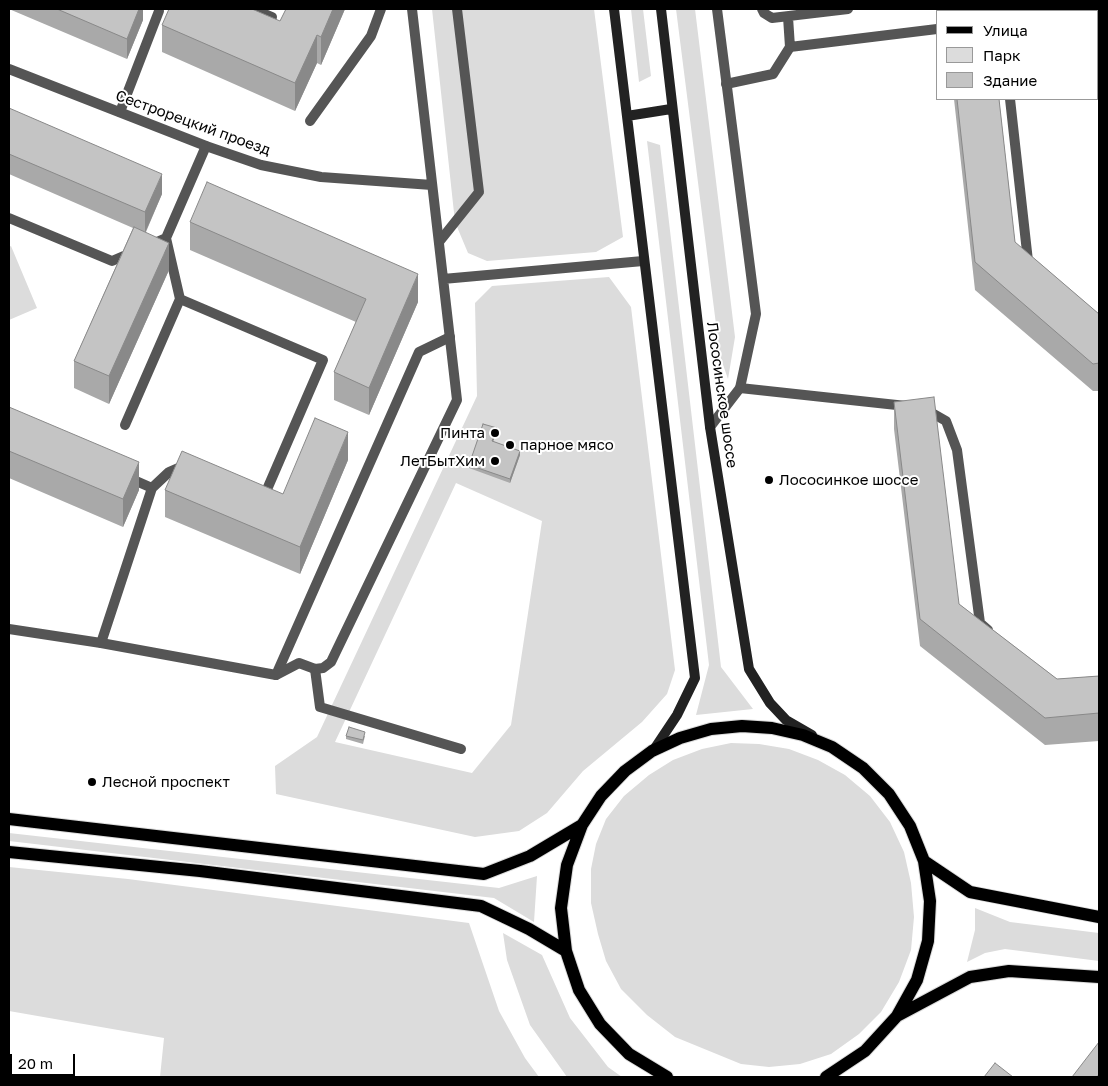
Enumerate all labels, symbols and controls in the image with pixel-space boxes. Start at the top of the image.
legend [936,10,1098,100]
text: Улица [983,21,1028,39]
text: Парк [983,46,1021,64]
text: Здание [983,71,1037,89]
street label: Сестрорецкий проезд [113,87,273,159]
street label: Лососинское шоссе [703,321,741,469]
place label: Пинта [440,424,485,442]
marker: Пинта [489,427,501,439]
place label: парное мясо [520,436,614,454]
marker: парное мясо [504,439,516,451]
place label: ЛетБытХим [400,452,485,470]
marker: ЛетБытХим [489,455,501,467]
place label: Лососинкое шоссе [779,471,918,489]
marker: Лососинкое шоссе [763,474,775,486]
place label: Лесной проспект [102,773,230,791]
marker: Лесной проспект [86,776,98,788]
scale bar [12,1044,78,1076]
text: 20 m [18,1054,53,1072]

